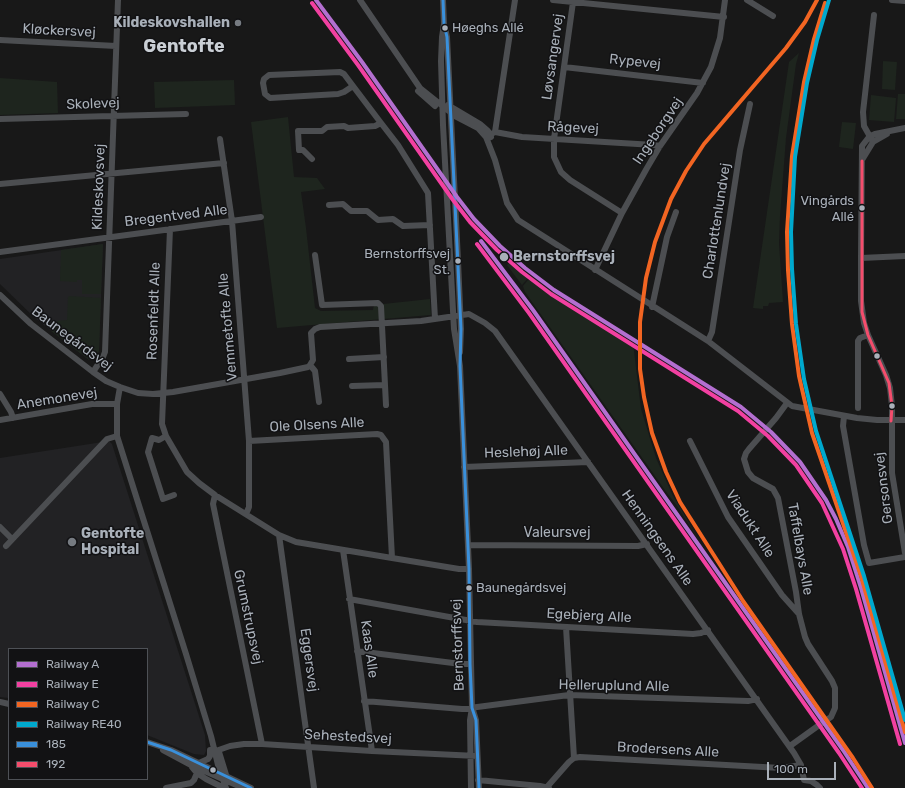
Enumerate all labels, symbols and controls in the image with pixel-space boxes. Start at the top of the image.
street label: Løvsangervej [539,13,567,101]
place label: Kildeskovshallen [113,15,230,31]
marker: Kildeskovshallen [233,18,243,28]
place label: Høeghs Allé [452,20,524,36]
street label: Kløckersvej [22,21,96,41]
marker: Høeghs Allé [440,23,450,33]
district label: Gentofte [143,36,225,58]
street label: Rypevej [608,51,662,73]
street label: Ingeborgvej [629,94,687,168]
street label: Skolevej [66,95,120,113]
street label: Rågevej [547,118,599,138]
street label: Kildeskovsvej [89,143,109,231]
street label: Charlottenlundvej [700,162,734,280]
place label: Vingårds Allé [800,193,854,224]
street label: Bregentved Alle [124,201,228,231]
marker: Vingårds Allé [857,203,867,213]
place label: Bernstorffsvej St. [364,246,450,277]
place label: Bernstorffsvej [513,249,615,265]
marker: Bernstorffsvej [498,251,510,263]
marker: Bernstorffsvej St. [453,256,463,266]
street label: Rosenfeldt Alle [144,262,164,360]
street label: Vemmetofte Alle [215,272,241,382]
street label: Baunegårdsvej [28,303,116,375]
unlabelled marker [872,351,882,361]
street label: Anemonevej [16,384,98,414]
unlabelled marker [887,401,897,411]
street label: Ole Olsens Alle [269,414,365,436]
street label: Heslehøj Alle [484,442,568,462]
street label: Gersonsvej [871,451,897,525]
street label: Henningsens Alle [618,487,696,589]
street label: Viadukt Alle [722,487,778,561]
street label: Taffelbays Alle [784,502,816,596]
street label: Valeursvej [524,525,590,541]
place label: Gentofte Hospital [81,526,144,558]
marker: Gentofte Hospital [66,536,78,548]
street label: Grumstrupsvej [230,568,266,666]
place label: Baunegårdsvej [476,580,566,596]
marker: Baunegårdsvej [464,583,474,593]
street label: Bernstorffsvej [448,599,468,691]
street label: Egebjerg Alle [546,605,632,627]
street label: Kaas Alle [357,619,381,679]
street label: Eggersvej [296,627,322,693]
legend [8,648,148,780]
text: Railway A [46,657,99,671]
text: Railway E [46,677,99,691]
street label: Helleruplund Alle [559,677,669,695]
text: Railway C [46,697,99,711]
text: Railway RE40 [46,717,122,731]
street label: Sehestedsvej [304,726,392,748]
text: 185 [46,737,66,751]
street label: Brodersens Alle [617,739,719,761]
scale bar [769,754,838,780]
text: 192 [46,757,65,771]
text: 100 m [774,762,808,776]
unlabelled marker [208,765,218,775]

